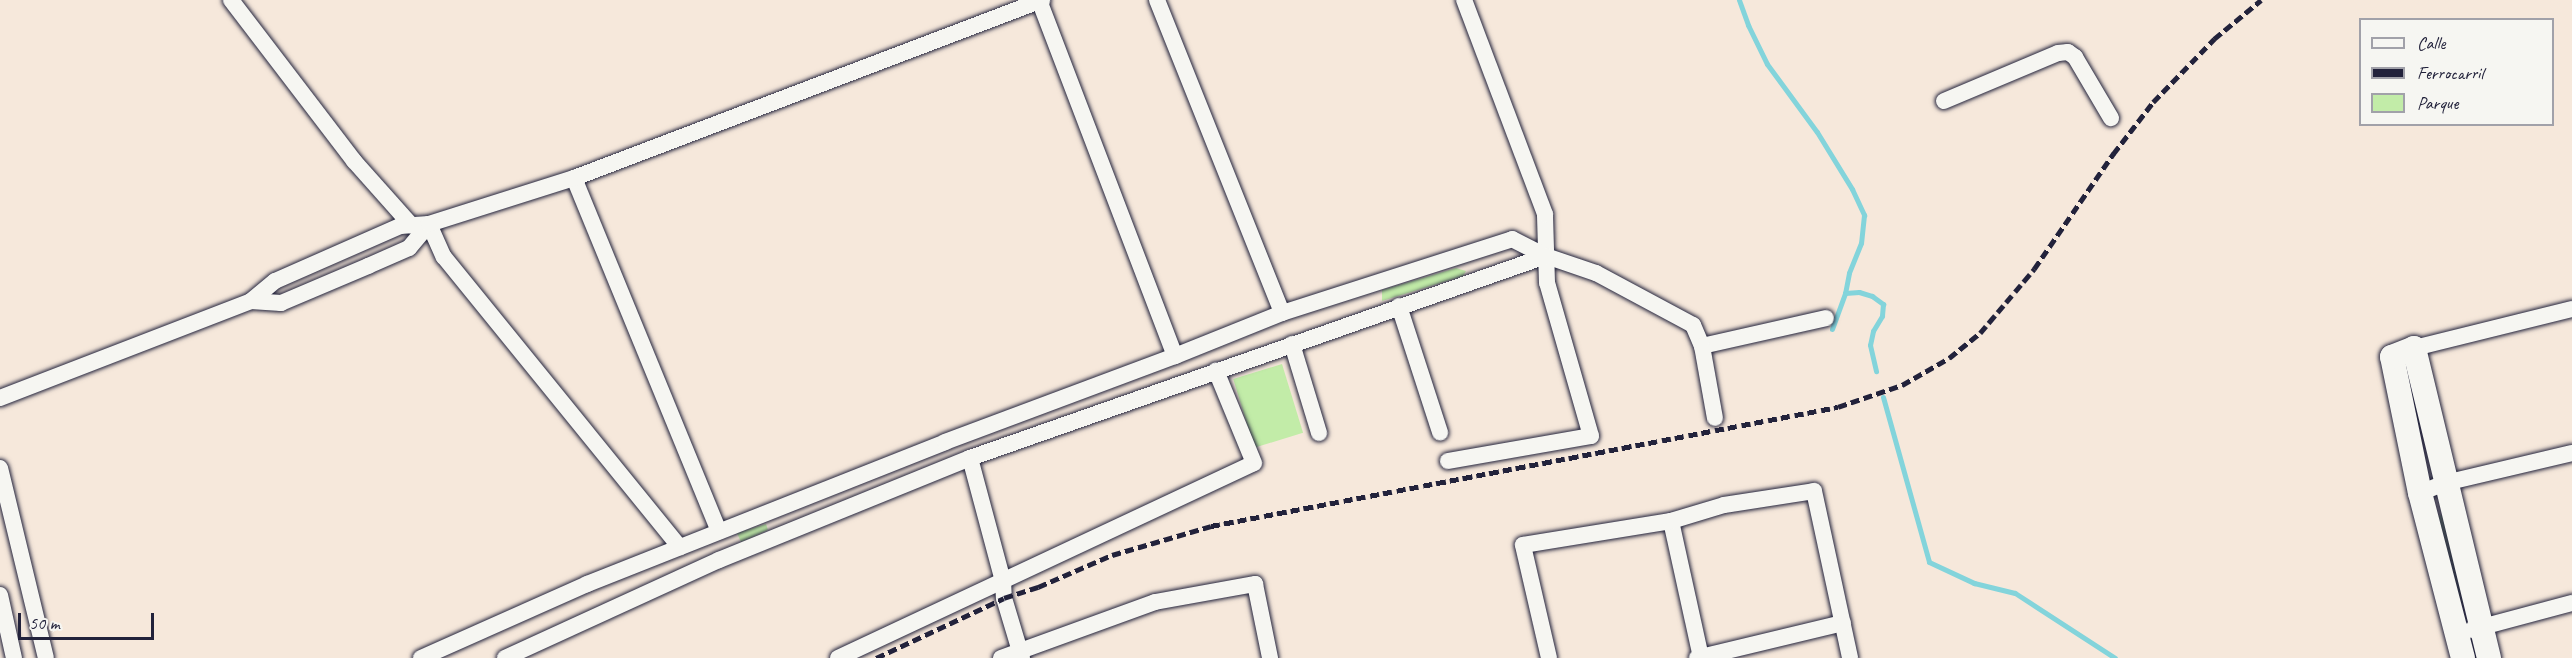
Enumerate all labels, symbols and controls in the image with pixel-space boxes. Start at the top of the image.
legend [2359,18,2554,126]
text: Calle [2417,32,2445,54]
text: Ferrocarril [2417,62,2484,84]
text: Parque [2417,92,2458,114]
scale bar [21,601,158,639]
text: 50 m [29,612,60,634]

